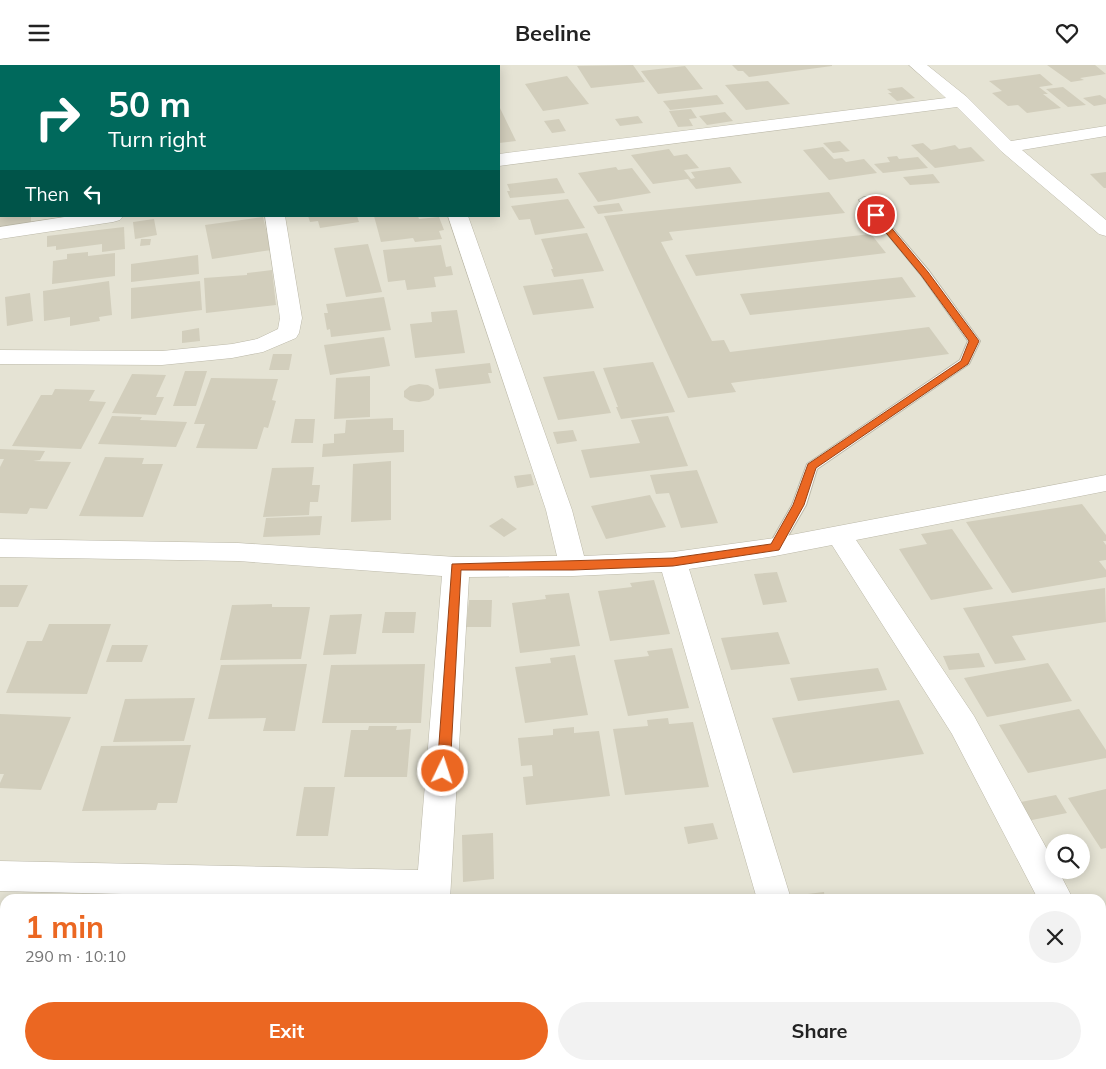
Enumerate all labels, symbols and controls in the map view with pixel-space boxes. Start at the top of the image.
icon: menu [25,19,53,47]
text: Beeline [515,19,591,47]
icon: heart [1053,19,1081,47]
text: 50 m [108,82,191,126]
icon: right [25,85,90,150]
text: Turn right [108,125,206,153]
icon: left [79,180,107,208]
text: Then [25,182,69,206]
pin [855,194,897,236]
icon: arrive [862,201,890,229]
position arrow [416,744,468,796]
map controls [1045,834,1090,879]
button: search [1045,834,1090,879]
text: 1 min [25,908,104,946]
button: close [1029,911,1081,963]
text: 290 m · 10:10 [25,946,126,966]
button: Exit [25,1002,548,1060]
button: Share [558,1002,1081,1060]

